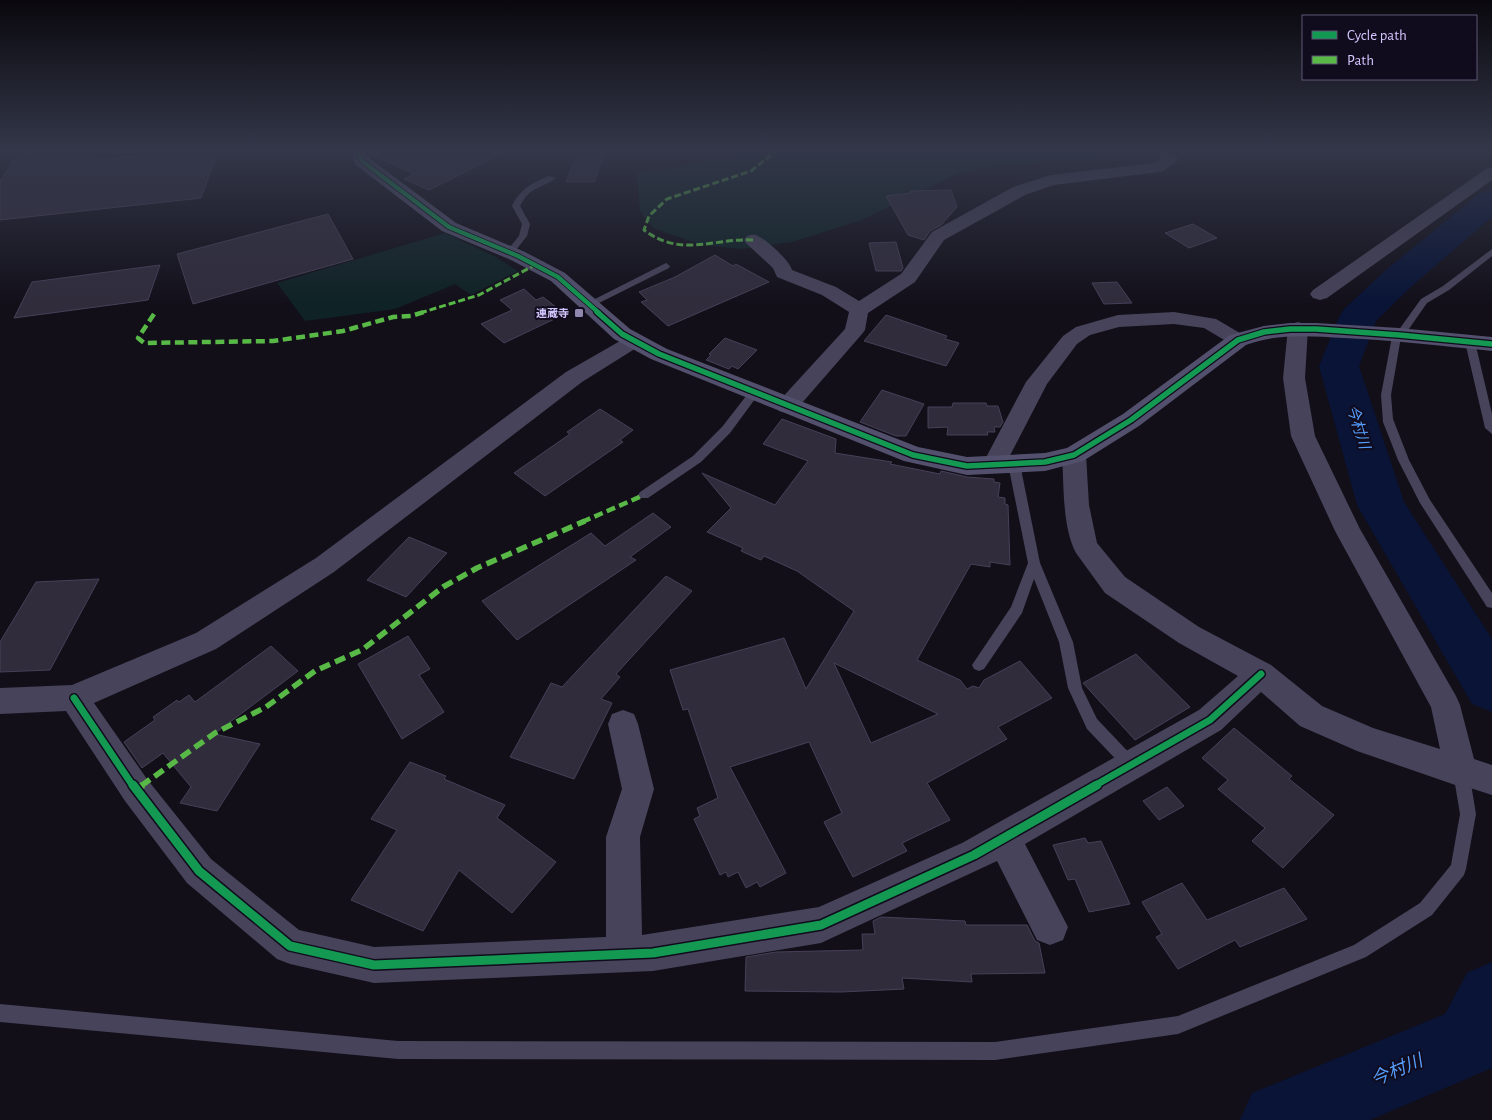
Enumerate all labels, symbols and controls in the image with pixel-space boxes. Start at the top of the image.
legend [1302,15,1477,80]
text: Cycle path [1347,28,1407,43]
text: Path [1347,53,1374,68]
marker: 連蔵寺 [573,307,585,319]
place label: 連蔵寺 [536,308,569,319]
water label: 今村川 [1344,403,1373,453]
water label: 今村川 [1368,1050,1427,1090]

